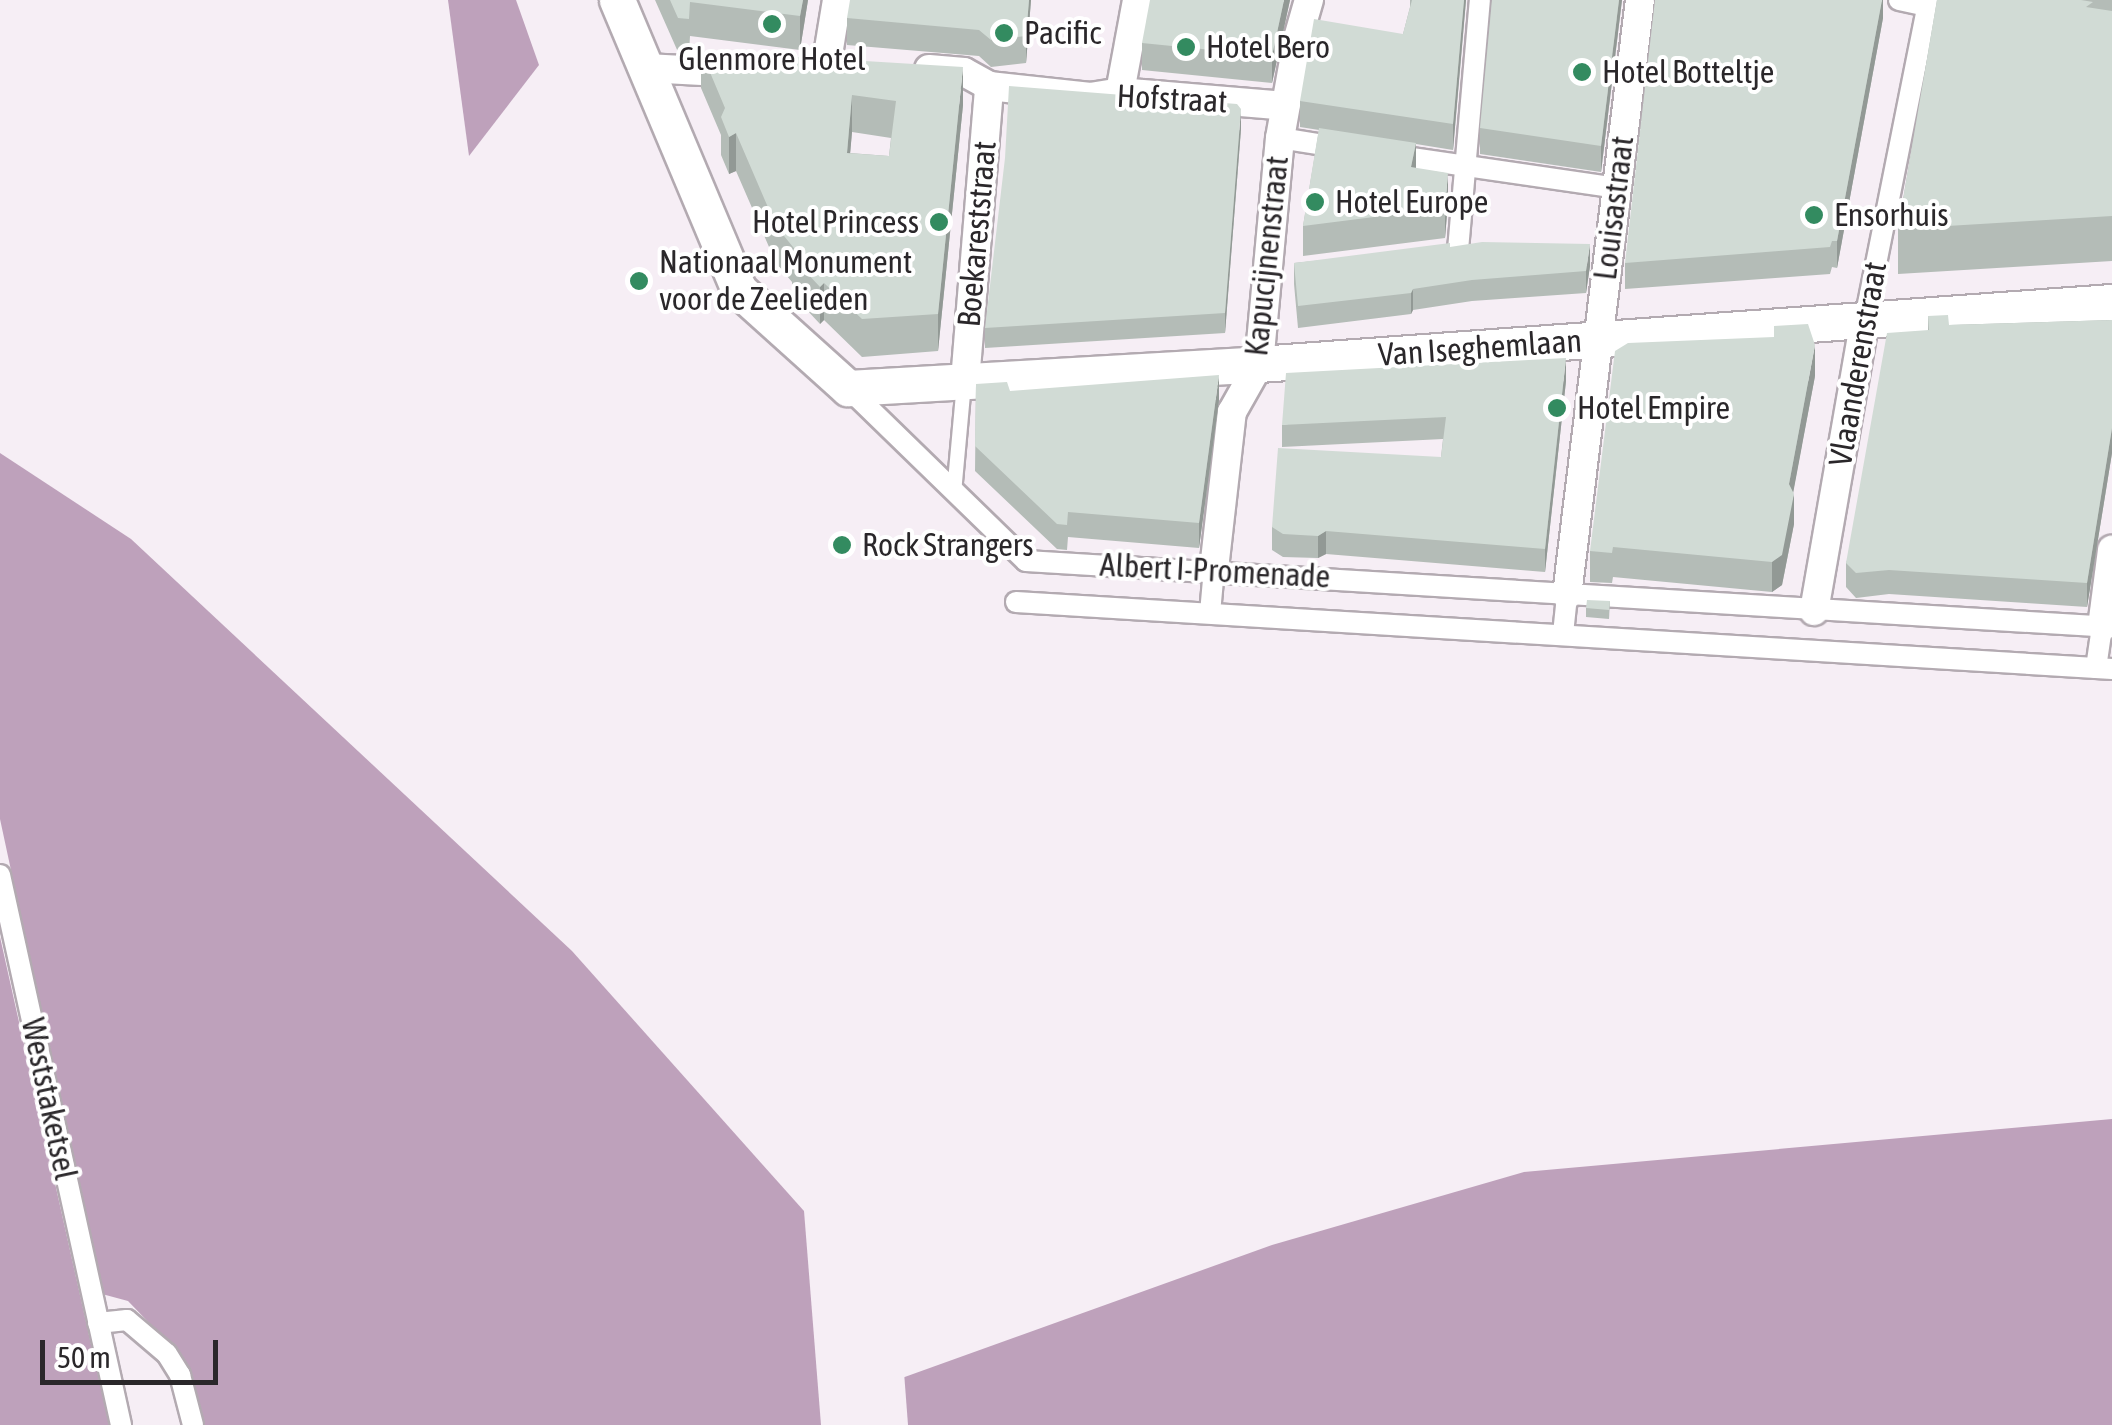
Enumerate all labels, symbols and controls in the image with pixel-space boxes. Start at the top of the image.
marker: Glenmore Hotel [761,13,783,35]
place label: Pacific [1024,14,1101,52]
marker: Pacific [993,22,1015,44]
place label: Hotel Bero [1206,28,1330,66]
marker: Hotel Bero [1175,36,1197,58]
place label: Glenmore Hotel [678,40,866,78]
place label: Hotel Botteltje [1602,53,1774,91]
marker: Hotel Botteltje [1571,61,1593,83]
street label: Hofstraat [1116,77,1228,121]
street label: Louisastraat [1586,134,1642,282]
street label: Boekareststraat [950,139,1004,329]
street label: Kapucijnenstraat [1237,154,1297,358]
place label: Hotel Europe [1335,183,1488,221]
marker: Hotel Europe [1304,191,1326,213]
place label: Ensorhuis [1834,196,1949,234]
place label: Hotel Princess [752,203,919,241]
marker: Ensorhuis [1803,204,1825,226]
marker: Hotel Princess [928,211,950,233]
place label: Nationaal Monument voor de Zeelieden [659,244,912,319]
street label: Vlaanderenstraat [1821,259,1895,469]
marker: Nationaal Monument voor de Zeelieden [628,270,650,292]
street label: Van Iseghemlaan [1377,322,1583,374]
place label: Hotel Empire [1577,389,1730,427]
marker: Hotel Empire [1546,397,1568,419]
place label: Rock Strangers [862,526,1034,564]
marker: Rock Strangers [831,534,853,556]
street label: Albert I-Promenade [1099,546,1331,596]
street label: Weststaketsel [13,1015,85,1183]
scale bar [45,1320,222,1382]
text: 50 m [57,1340,111,1374]

